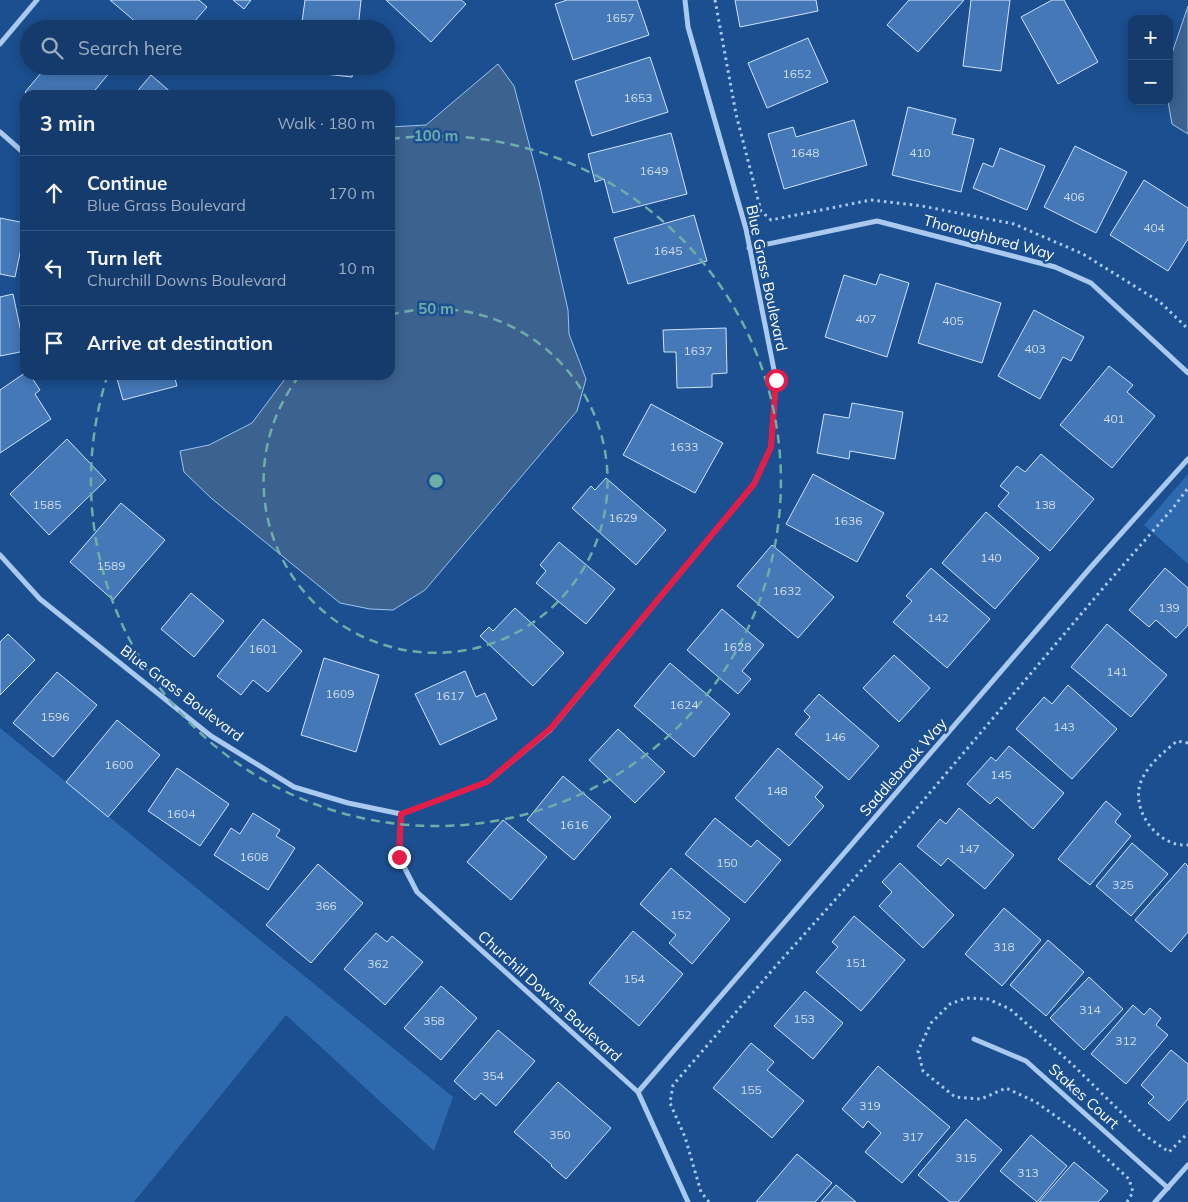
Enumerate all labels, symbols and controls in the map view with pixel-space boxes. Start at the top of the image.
house number: 1657 [606,10,634,25]
map controls [1128,15,1173,105]
button: + [1128,15,1173,60]
search box [20,20,395,75]
icon: search [38,34,66,62]
text: Search here [78,36,182,60]
button: − [1128,60,1173,105]
house number: 1652 [783,66,811,81]
house number: 1653 [624,90,652,105]
text: 3 min [40,110,95,136]
text: Walk · 180 m [277,113,375,133]
text: 100 m [414,126,458,145]
house number: 1648 [791,145,819,160]
house number: 410 [909,145,931,160]
house number: 1649 [640,163,668,178]
text: Continue [87,171,167,195]
icon: ahead [40,179,68,207]
text: 170 m [328,183,375,203]
house number: 406 [1063,189,1085,204]
text: Blue Grass Boulevard [87,195,246,215]
street label: Blue Grass Boulevard [742,203,792,353]
street label: Thoroughbred Way [921,210,1057,264]
house number: 404 [1143,220,1165,235]
house number: 1645 [654,243,682,258]
text: Turn left [87,246,162,270]
icon: left [40,254,68,282]
text: 10 m [338,258,375,278]
text: Churchill Downs Boulevard [87,270,286,290]
text: 50 m [418,299,454,318]
house number: 407 [855,311,877,326]
house number: 405 [942,313,964,328]
icon: arrive [40,329,68,357]
text: Arrive at destination [87,331,273,355]
house number: 403 [1024,341,1046,356]
house number: 1637 [684,343,712,358]
route start [765,369,788,392]
house number: 401 [1103,411,1125,426]
house number: 1633 [670,439,698,454]
centre of rings [427,472,445,490]
house number: 1585 [33,497,61,512]
house number: 138 [1034,497,1056,512]
house number: 1629 [609,510,637,525]
house number: 1636 [834,513,862,528]
house number: 140 [980,550,1002,565]
house number: 1589 [97,558,125,573]
house number: 1632 [773,583,801,598]
house number: 139 [1158,600,1180,615]
house number: 142 [927,610,949,625]
house number: 1628 [723,639,751,654]
street label: Blue Grass Boulevard [117,641,247,745]
house number: 1601 [249,641,277,656]
house number: 141 [1106,664,1128,679]
house number: 1609 [326,686,354,701]
house number: 1617 [436,688,464,703]
house number: 1624 [670,697,698,712]
house number: 1596 [41,709,69,724]
street label: Saddlebrook Way [855,714,951,820]
house number: 143 [1053,719,1075,734]
house number: 146 [824,729,846,744]
house number: 1600 [105,757,133,772]
house number: 145 [990,767,1012,782]
house number: 148 [766,783,788,798]
house number: 1604 [167,806,195,821]
house number: 1616 [560,817,588,832]
house number: 147 [958,841,980,856]
route end [388,846,411,869]
house number: 1608 [240,849,268,864]
house number: 150 [716,855,738,870]
house number: 325 [1112,877,1134,892]
house number: 366 [315,898,337,913]
house number: 152 [670,907,692,922]
street label: Churchill Downs Boulevard [474,926,626,1066]
house number: 318 [993,939,1015,954]
house number: 151 [845,955,867,970]
house number: 362 [367,956,389,971]
house number: 154 [623,971,645,986]
house number: 314 [1079,1002,1101,1017]
house number: 153 [793,1011,815,1026]
house number: 358 [423,1013,445,1028]
house number: 312 [1115,1033,1137,1048]
street label: Stakes Court [1045,1059,1123,1133]
house number: 354 [482,1068,504,1083]
house number: 155 [740,1082,762,1097]
house number: 319 [859,1098,881,1113]
house number: 350 [549,1127,571,1142]
house number: 317 [902,1129,924,1144]
house number: 315 [955,1150,977,1165]
house number: 313 [1017,1165,1039,1180]

